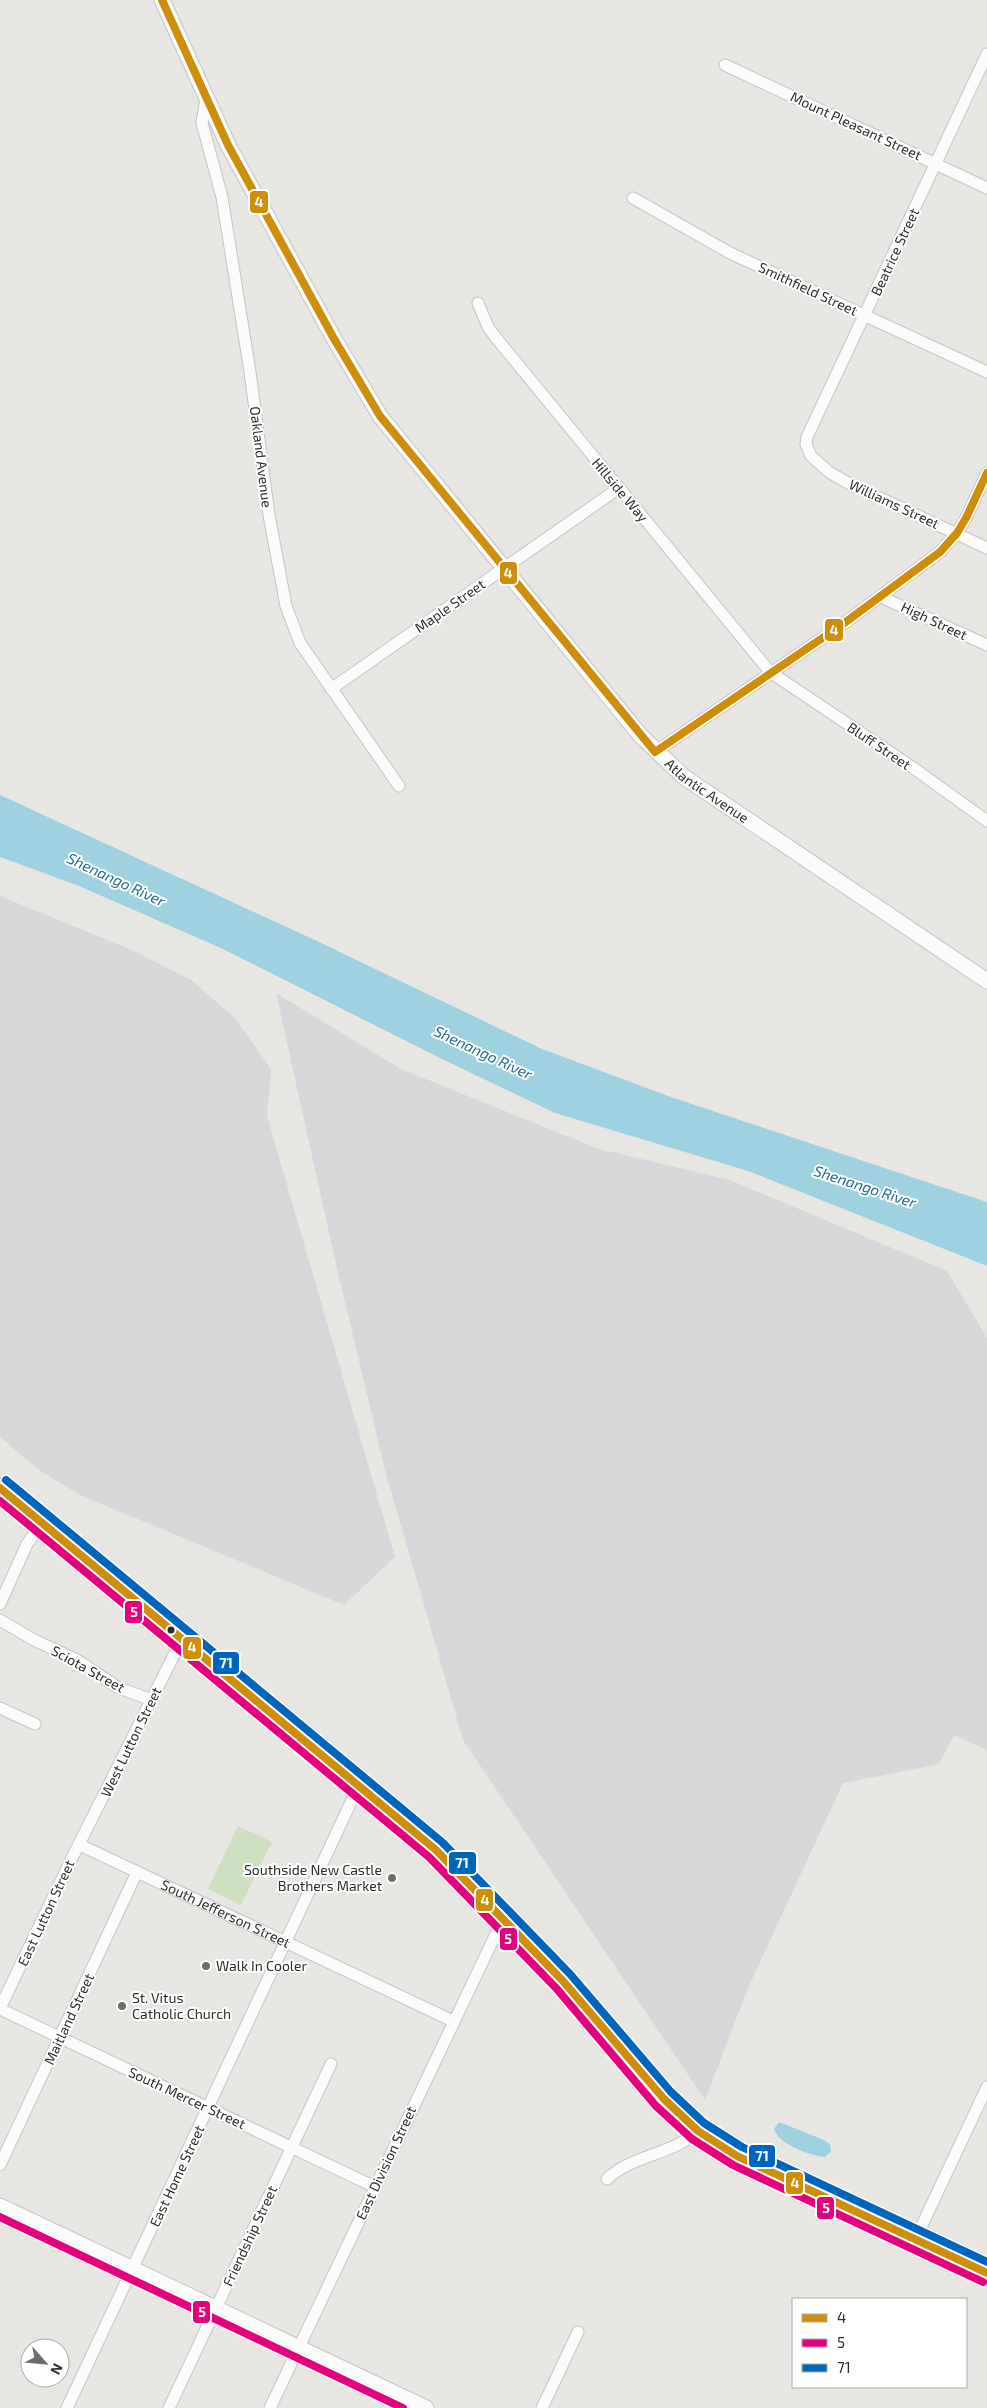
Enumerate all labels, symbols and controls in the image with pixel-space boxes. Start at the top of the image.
street label: Mount Pleasant Street [788,88,924,163]
line badge: 4 [249,190,269,214]
text: 4 [255,193,264,210]
street label: Beatrice Street [867,205,922,298]
street label: Smithfield Street [756,258,860,319]
street label: Oakland Avenue [247,405,276,509]
street label: Hillside Way [589,454,652,526]
street label: Williams Street [846,475,942,532]
line badge: 4 [499,561,518,585]
text: 4 [504,564,513,581]
street label: Maple Street [411,575,488,636]
street label: High Street [899,598,970,643]
line badge: 4 [824,618,844,642]
text: 4 [830,621,839,638]
street label: Bluff Street [844,718,914,773]
street label: Atlantic Avenue [662,755,752,826]
water label: Shenango River [64,848,169,910]
water label: Shenango River [431,1021,536,1083]
water label: Shenango River [812,1161,920,1211]
line badge: 5 [124,1600,143,1624]
text: 5 [130,1603,138,1620]
unlabelled marker [166,1625,176,1635]
line badge: 4 [182,1636,202,1660]
text: 4 [188,1638,197,1655]
street label: Sciota Street [49,1641,128,1696]
line badge: 71 [212,1651,240,1675]
text: 71 [219,1654,233,1671]
street label: West Lutton Street [97,1684,165,1799]
line badge: 71 [448,1851,477,1875]
text: 71 [455,1854,469,1871]
street label: East Lutton Street [14,1857,78,1969]
place label: Southside New Castle Brothers Market [244,1861,382,1894]
marker: Southside New Castle Brothers Market [386,1872,398,1884]
street label: South Jefferson Street [159,1876,293,1951]
line badge: 4 [475,1888,494,1912]
text: 4 [481,1891,490,1908]
line badge: 5 [499,1927,518,1951]
text: 5 [504,1930,512,1947]
place label: Walk In Cooler [216,1957,308,1974]
marker: Walk In Cooler [200,1960,212,1972]
street label: Maitland Street [40,1970,97,2067]
place label: St. Vitus Catholic Church [132,1989,231,2022]
marker: St. Vitus Catholic Church [116,2000,128,2012]
street label: South Mercer Street [126,2063,248,2132]
street label: East Division Street [352,2103,419,2222]
street label: East Home Street [146,2122,208,2229]
line badge: 71 [748,2144,776,2168]
text: 71 [755,2147,769,2164]
line badge: 4 [785,2171,804,2195]
text: 4 [791,2174,800,2191]
street label: Friendship Street [219,2183,280,2289]
line badge: 5 [816,2196,835,2220]
text: 5 [822,2199,830,2216]
legend [792,2298,967,2388]
line badge: 5 [192,2300,211,2324]
text: 5 [198,2303,206,2320]
text: 4 [837,2308,846,2326]
text: 5 [837,2333,845,2351]
north arrow [20,2338,70,2388]
text: 71 [837,2358,851,2376]
text: N [47,2361,67,2377]

